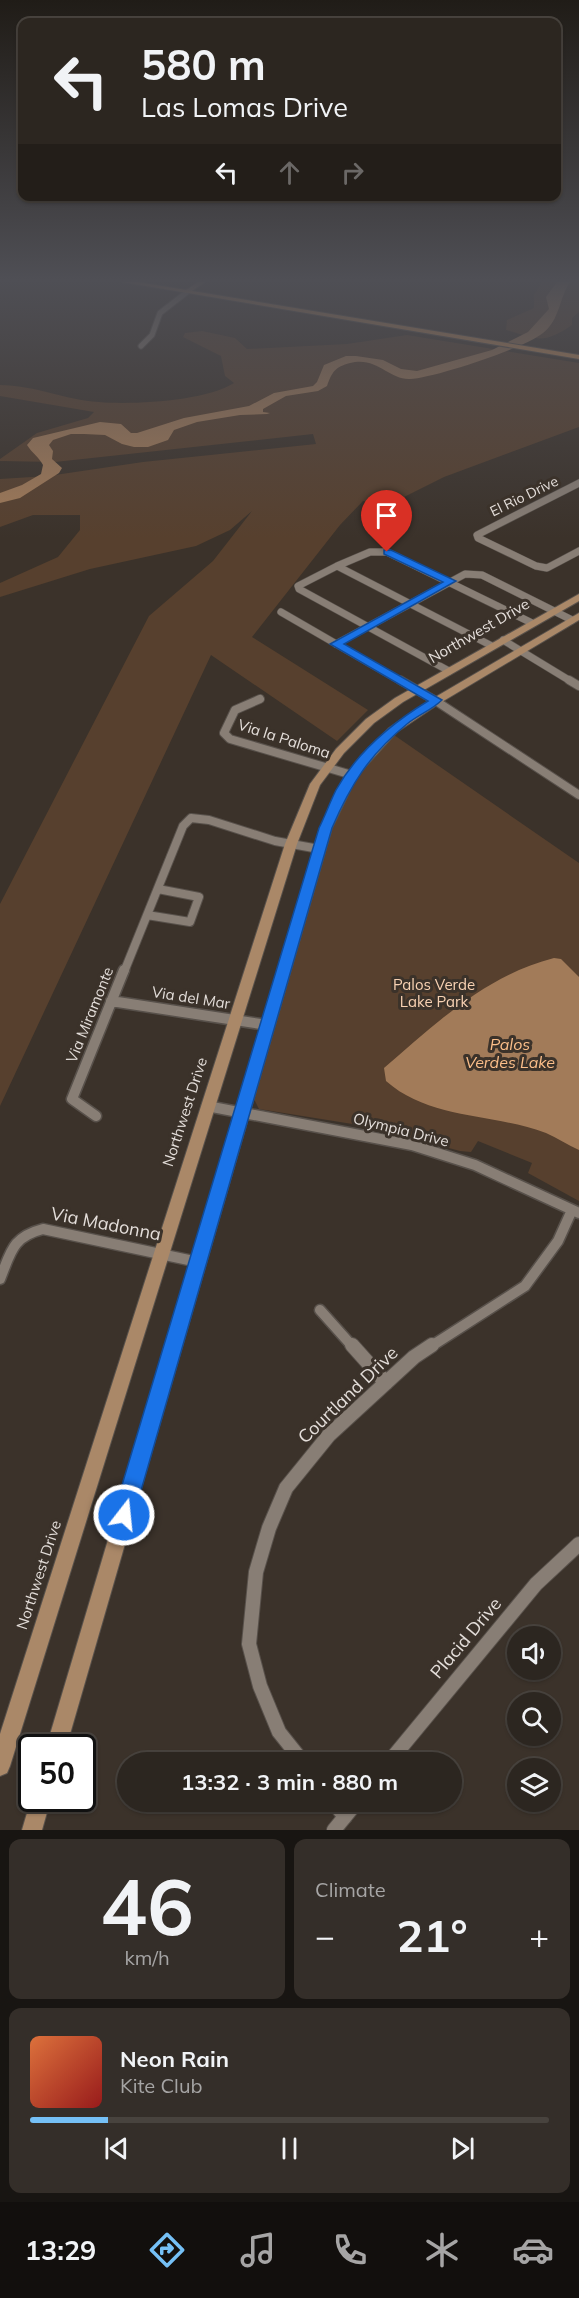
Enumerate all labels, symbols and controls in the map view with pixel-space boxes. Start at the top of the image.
text: 580 m [141,38,266,91]
icon: left [42,42,120,120]
text: Las Lomas Drive [141,90,348,124]
icon: left [210,156,243,189]
icon: ahead [273,156,306,189]
icon: right [336,156,369,189]
street label: El Rio Drive [487,472,561,520]
pin [361,490,412,552]
icon: arrive [370,499,403,532]
street label: Northwest Drive [425,594,533,667]
street label: Via la Paloma [235,715,333,762]
street label: Via Miramonte [62,964,117,1065]
park label: Palos Verde Lake Park [393,975,475,1011]
street label: Via del Mar [151,982,232,1013]
water label: Palos Verdes Lake [465,1034,555,1072]
street label: Northwest Drive [158,1055,211,1169]
street label: Olympia Drive [351,1108,451,1151]
street label: Via Madonna [49,1202,163,1245]
street label: Courtland Drive [293,1341,402,1448]
position arrow [92,1483,156,1547]
street label: Northwest Drive [12,1518,65,1632]
street label: Placid Drive [425,1592,506,1683]
map controls [507,1626,561,1812]
button: sound [507,1626,561,1680]
button: search [507,1692,561,1746]
speed limit sign: 50 [18,1734,96,1812]
button: layers [507,1758,561,1812]
text: 13:32 · 3 min · 880 m [181,1768,398,1796]
text: 46 [100,1857,194,1955]
text: Climate [315,1877,386,1902]
text: 21° [396,1907,468,1963]
text: − [315,1915,335,1956]
text: + [529,1915,549,1956]
text: km/h [124,1945,170,1970]
text: Neon Rain [120,2045,229,2073]
text: Kite Club [120,2073,202,2098]
icon: previous [100,2132,133,2165]
icon: pause [273,2132,306,2165]
icon: next [446,2132,479,2165]
icon: directions [146,2229,188,2271]
icon: music [237,2229,279,2271]
icon: phone [329,2229,371,2271]
icon: climate [421,2229,463,2271]
icon: car [512,2229,554,2271]
text: 13:29 [25,2233,96,2267]

